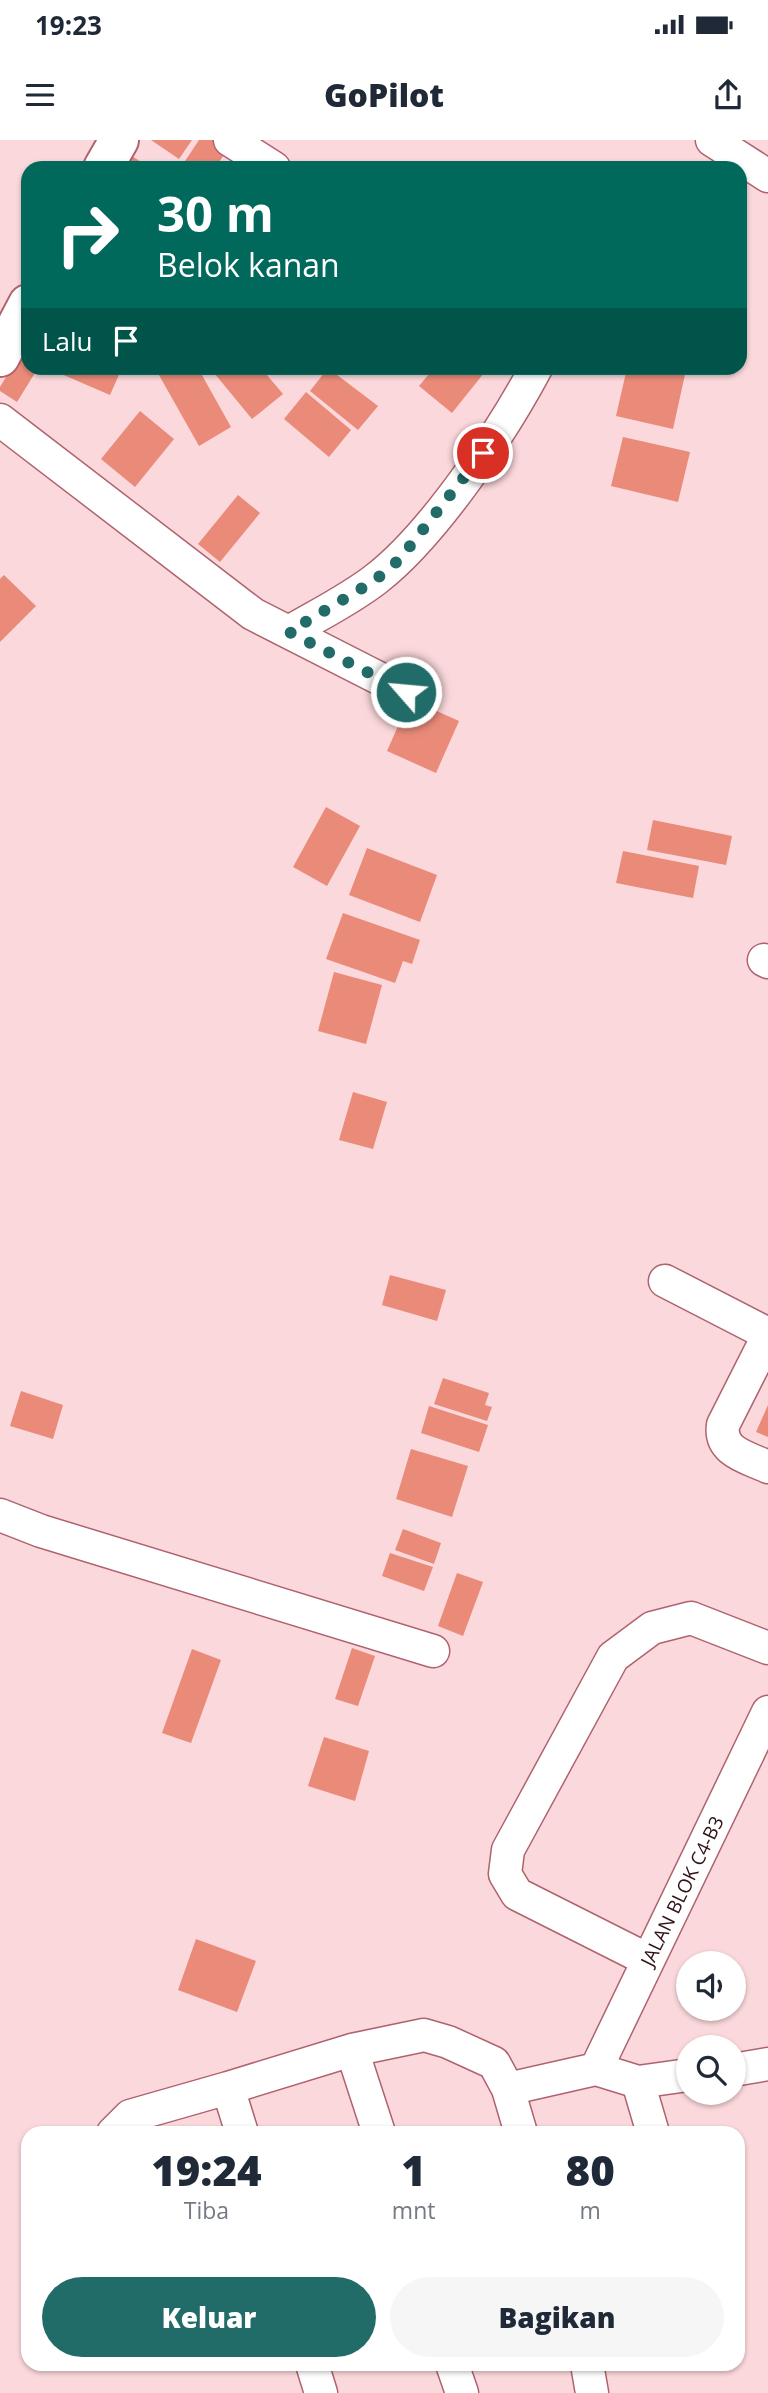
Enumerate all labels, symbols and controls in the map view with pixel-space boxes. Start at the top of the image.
text: 19:23 [35,7,102,43]
text: GoPilot [324,73,444,116]
icon: menu [21,76,59,114]
icon: share [709,76,747,114]
text: 30 m [157,180,274,246]
icon: right [42,189,133,280]
text: Belok kanan [157,243,340,286]
icon: arrive [107,322,145,360]
text: Lalu [42,323,93,359]
pin [453,423,513,483]
icon: arrive [464,434,502,472]
position arrow [369,655,443,729]
street label: JALAN BLOK C4-B3 [634,1812,730,1972]
map controls [676,1951,746,2105]
button: sound [676,1951,746,2021]
button: search [676,2035,746,2105]
text: 19:24 [151,2141,262,2198]
text: 1 [401,2141,426,2198]
text: 80 [566,2141,615,2198]
text: Tiba [184,2194,229,2226]
text: mnt [392,2194,435,2226]
text: m [580,2194,601,2226]
button: Keluar [42,2277,376,2357]
button: Bagikan [390,2277,724,2357]

